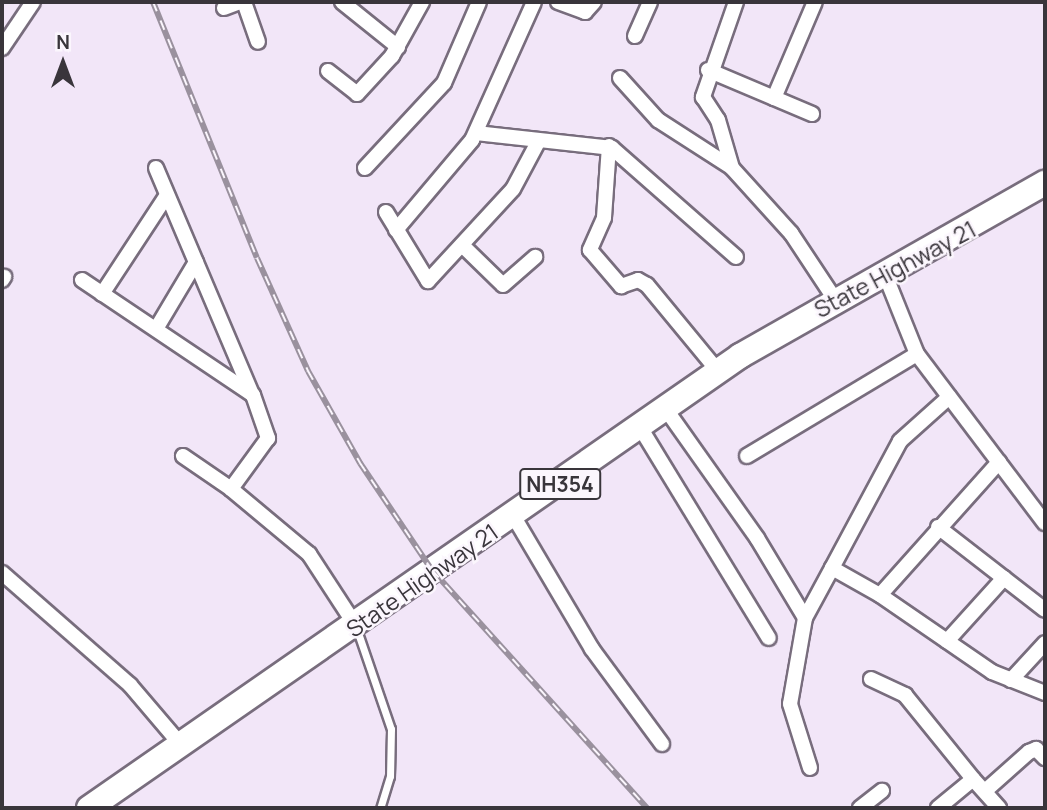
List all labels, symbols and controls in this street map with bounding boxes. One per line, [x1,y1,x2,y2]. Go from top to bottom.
north arrow [28,28,98,98]
text: N [56,29,70,55]
street label: State Highway 21 [809,215,981,323]
road number: NH354 [518,466,602,502]
street label: State Highway 21 [341,517,503,643]

